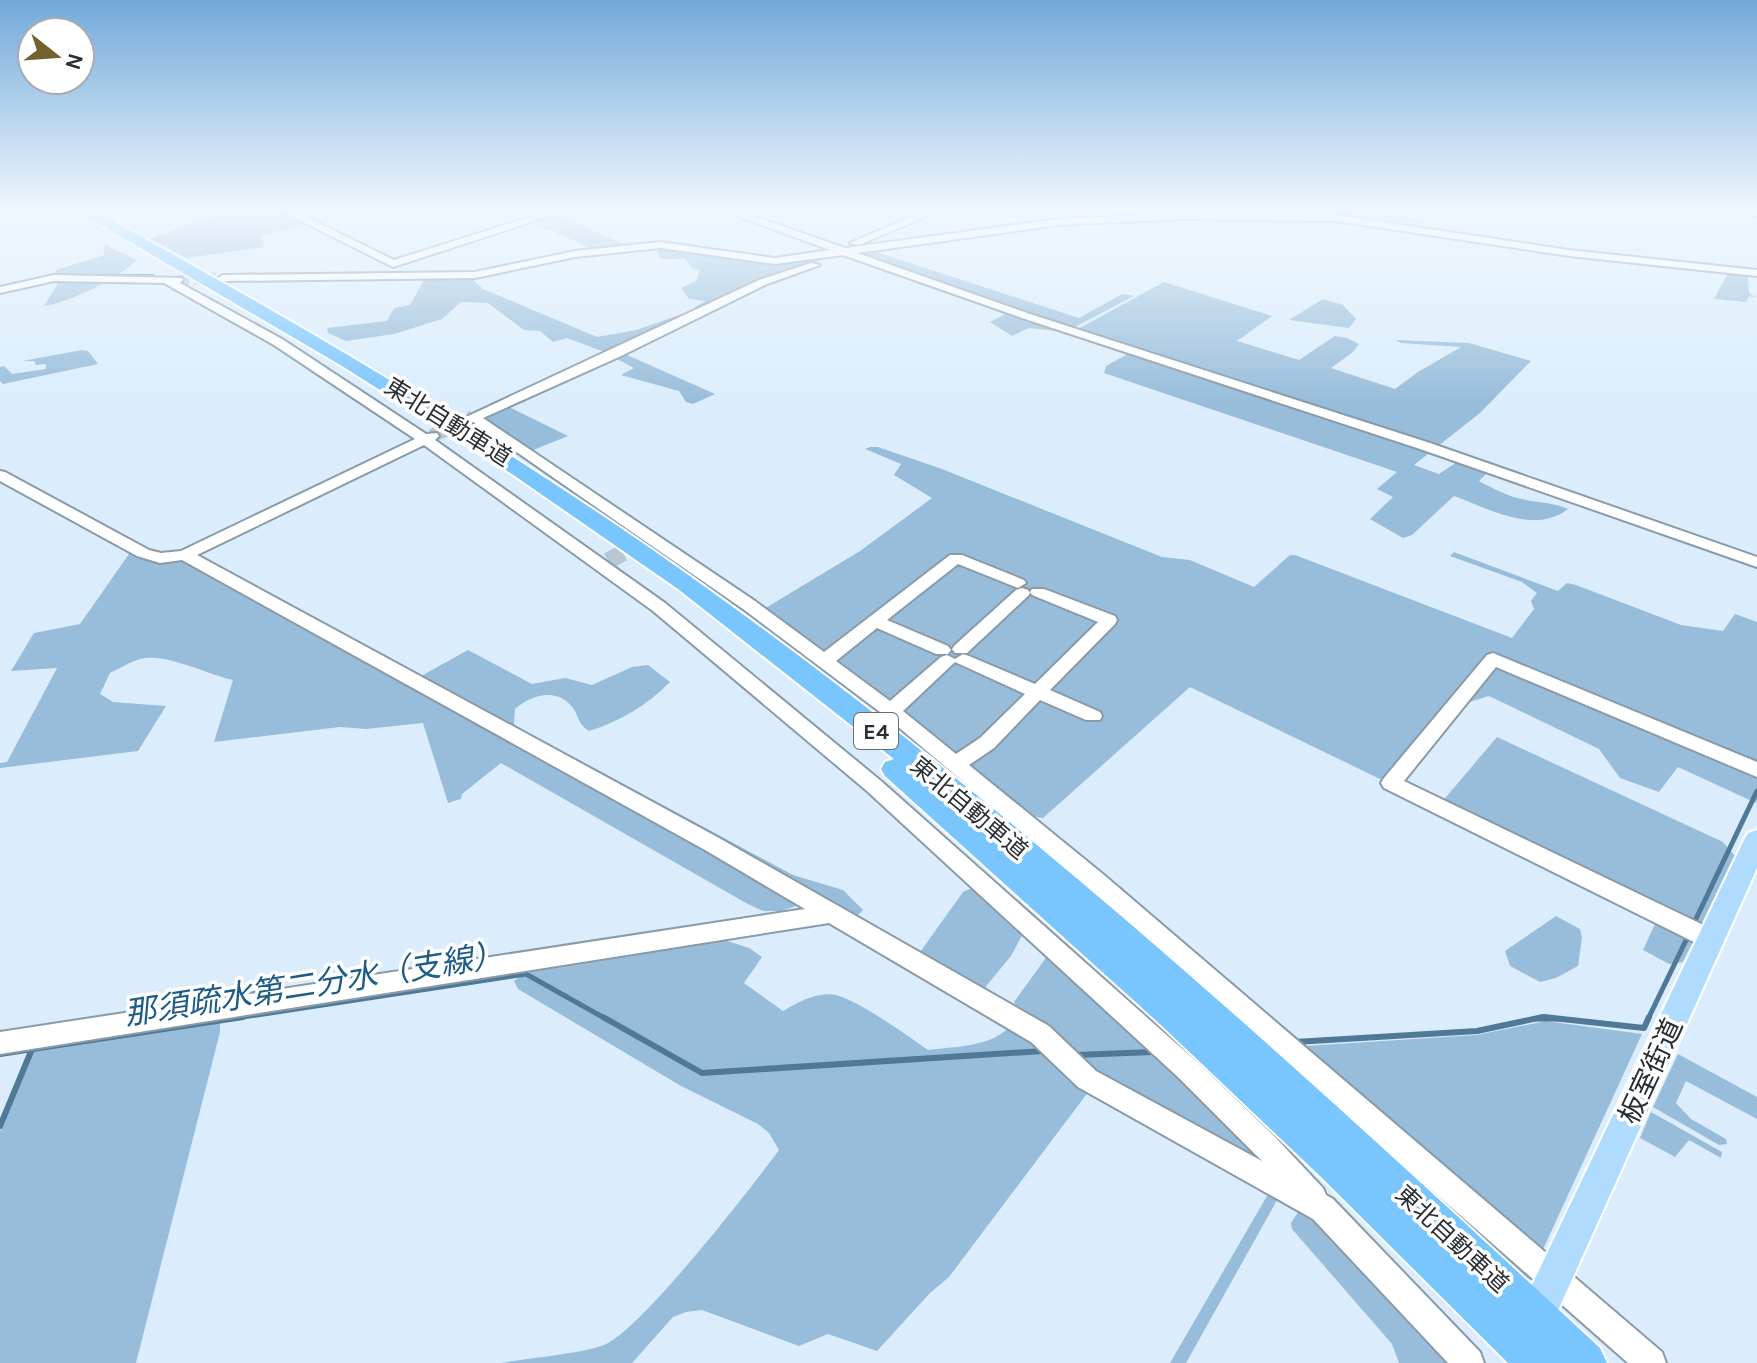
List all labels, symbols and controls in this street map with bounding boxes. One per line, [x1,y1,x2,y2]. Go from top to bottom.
north arrow [16,16,96,96]
text: N [59,50,89,73]
street label: 東北自動車道 [380,372,516,472]
road number: E4 [854,713,898,749]
street label: 東北自動車道 [905,751,1033,865]
water label: 那須疏水第二分水（支線） [122,936,507,1033]
street label: 板室街道 [1612,1013,1689,1129]
street label: 東北自動車道 [1390,1180,1514,1298]

